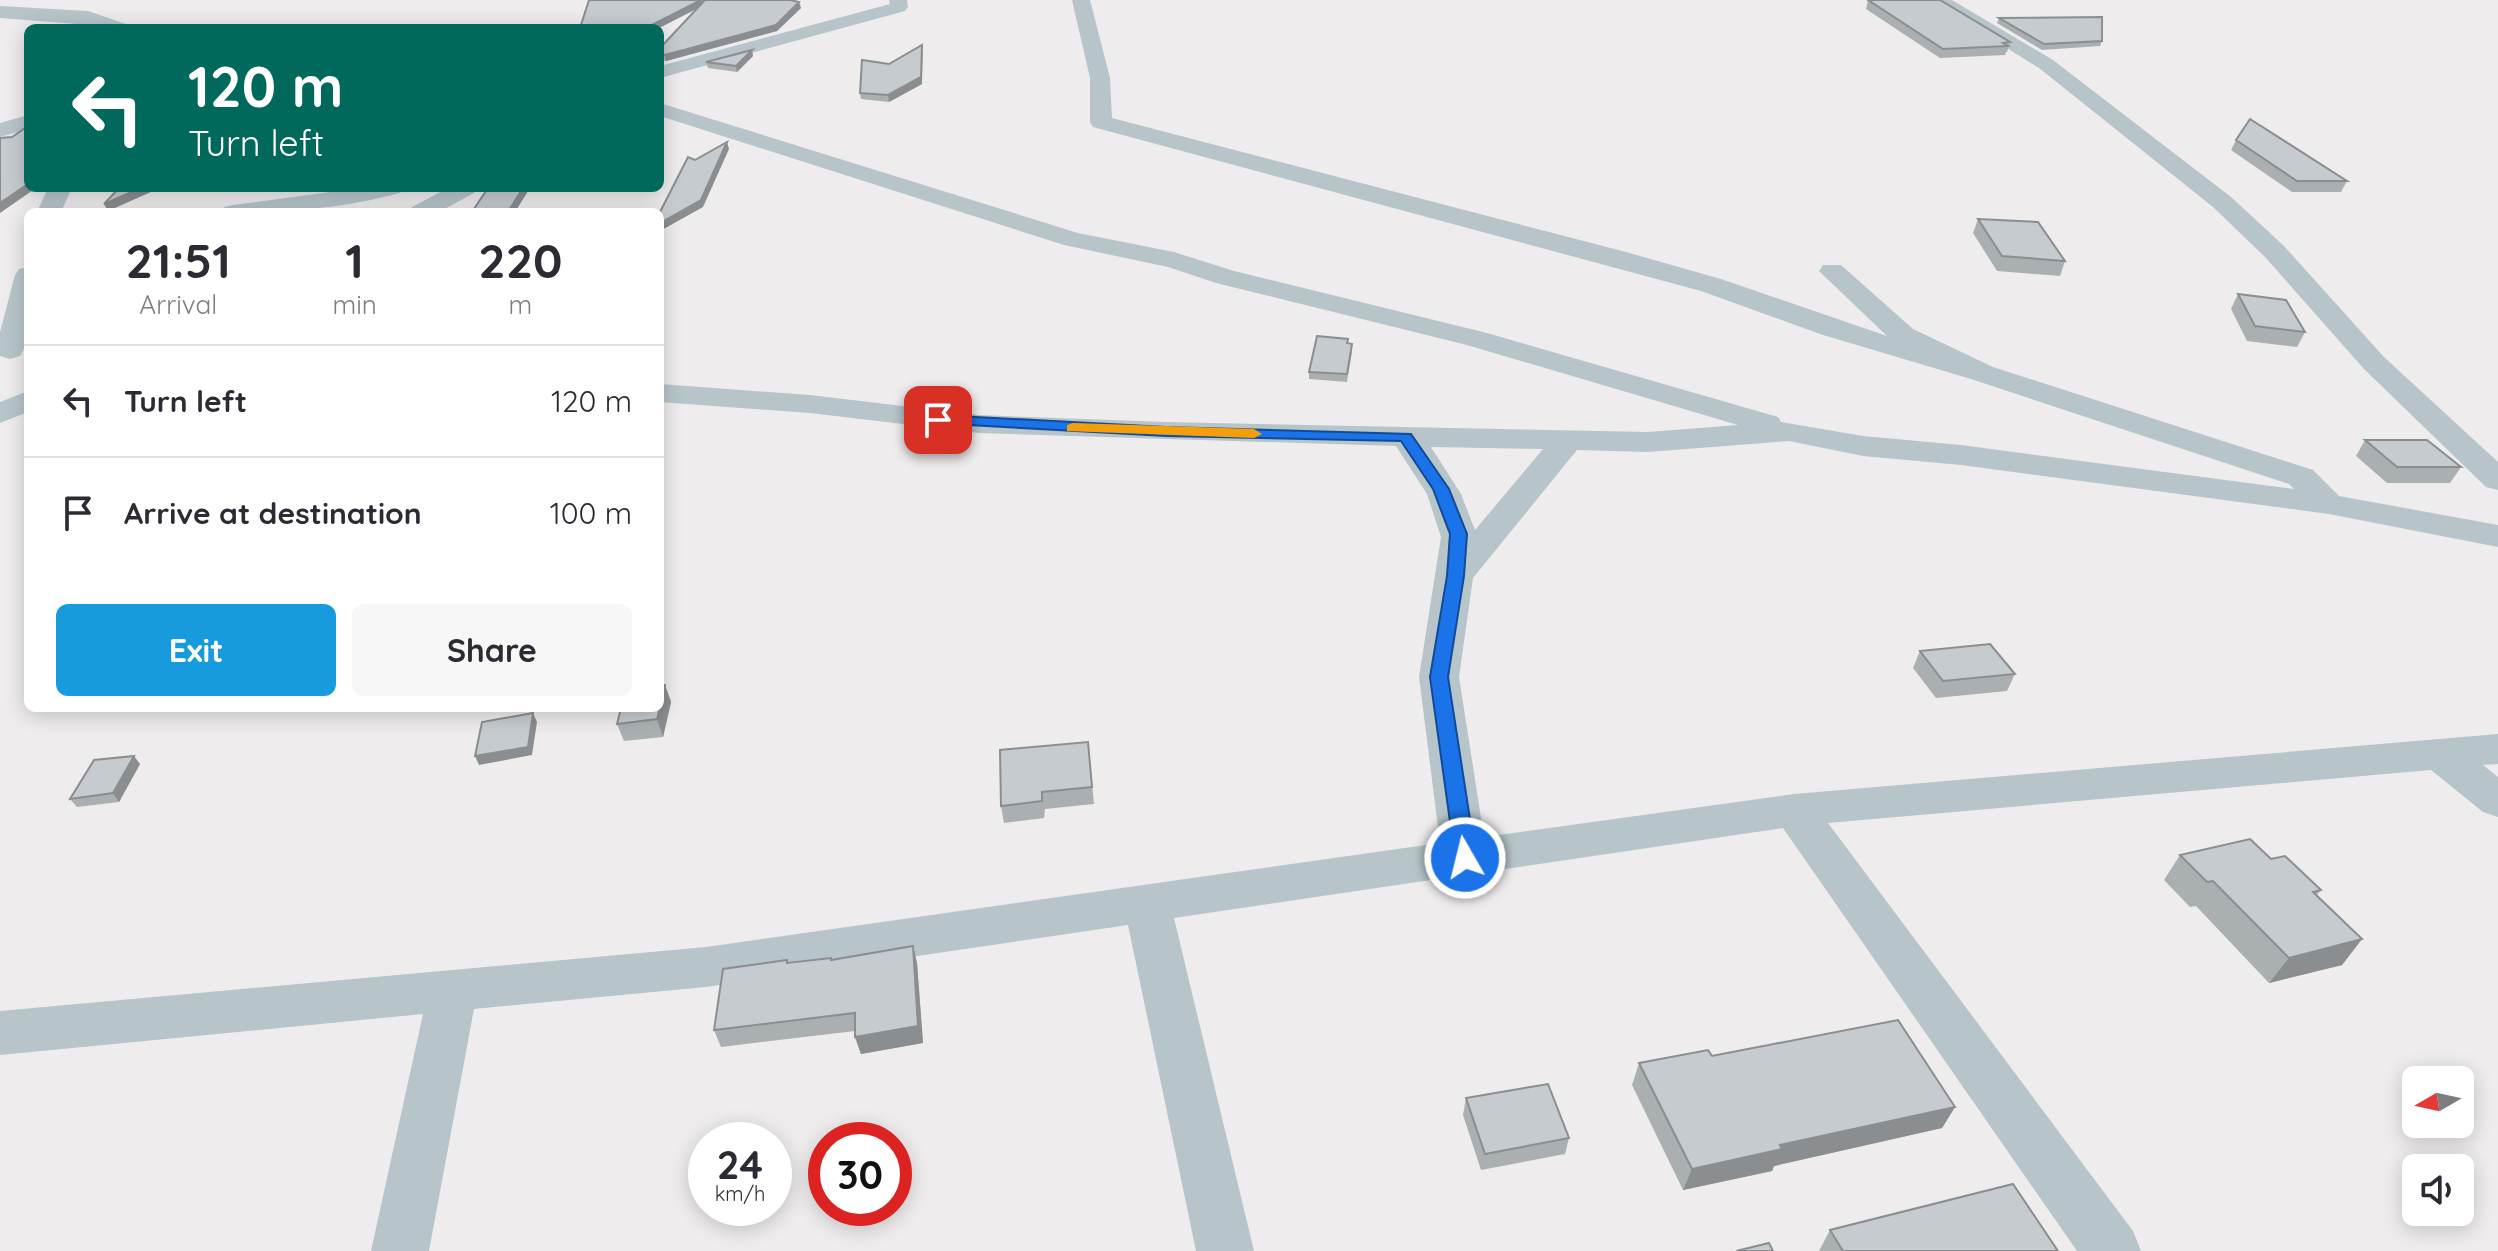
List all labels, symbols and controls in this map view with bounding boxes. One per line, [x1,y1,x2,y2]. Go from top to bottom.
text: 120 m [188,51,343,121]
icon: left [56,56,160,160]
text: Turn left [188,120,324,165]
text: 21:51 [126,230,231,290]
text: 1 [345,230,364,290]
text: 220 [478,230,562,290]
text: Arrival [139,288,217,321]
text: min [332,288,377,321]
text: m [509,288,532,321]
icon: left [56,379,100,423]
text: Turn left [124,382,247,420]
text: 120 m [551,382,632,420]
pin [904,386,972,454]
icon: arrive [916,398,960,442]
icon: arrive [56,491,100,535]
text: Arrive at destination [124,494,422,532]
text: 100 m [550,494,632,532]
button: Exit [56,604,336,696]
button: Share [352,604,632,696]
position arrow [1423,816,1507,900]
north arrow [2402,1066,2474,1138]
map controls [2402,1066,2474,1226]
speed limit sign: 30 [808,1122,912,1226]
text: 24 [717,1139,763,1189]
button: sound [2402,1154,2474,1226]
text: km/h [715,1181,765,1206]

